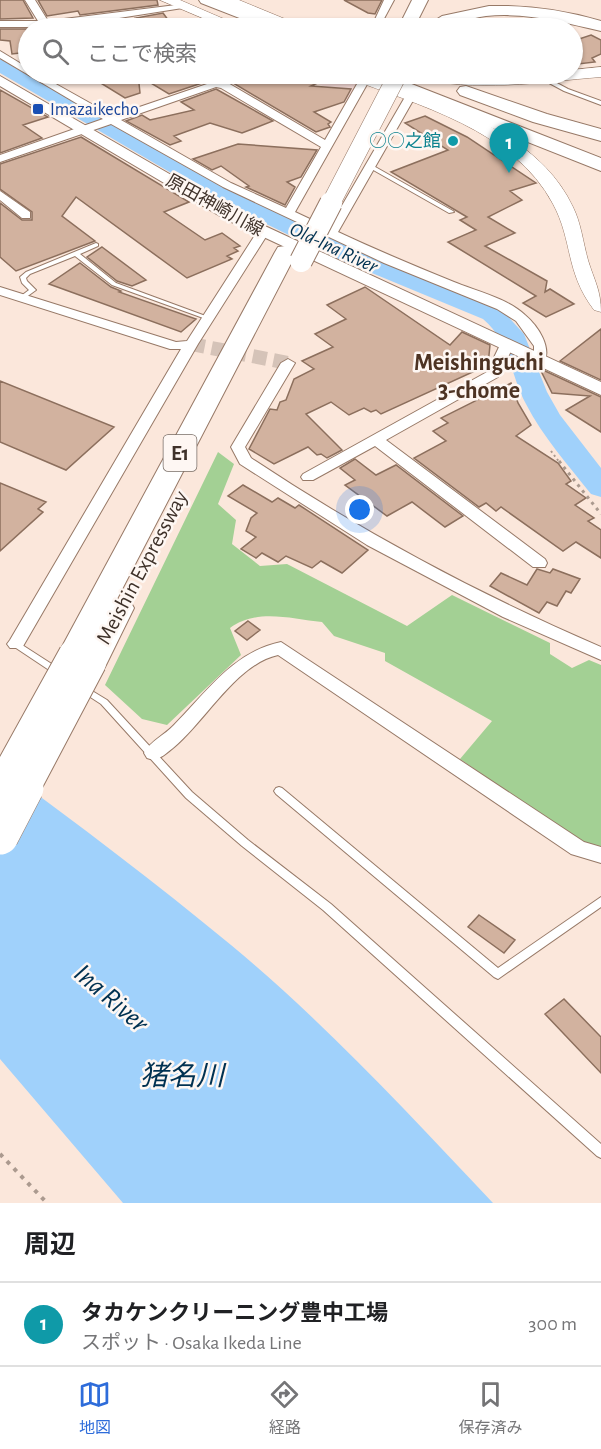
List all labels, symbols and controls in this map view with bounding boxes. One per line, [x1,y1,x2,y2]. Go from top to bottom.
search box [18,18,583,84]
icon: search [39,35,72,68]
text: ここで検索 [87,43,197,65]
place label: Imazaikecho [50,101,139,119]
marker: Imazaikecho [31,102,45,116]
pin: 1 [490,124,528,173]
place label: ○○之館 [369,132,441,151]
marker: ○○之館 [446,134,460,148]
street label: 原田神崎川線 [163,170,267,240]
water label: Old-Ina River [287,219,381,277]
district label: Meishinguchi 3-chome [414,351,544,403]
road number: E1 [164,435,196,471]
street label: Meishin Expressway [92,486,192,648]
your location [345,495,374,524]
water label: Ina River [68,959,154,1039]
water label: 猪名川 [140,1061,227,1091]
text: 周辺 [24,1232,76,1258]
text: タカケンクリーニング豊中工場 [81,1302,388,1324]
text: 1 [40,1314,47,1334]
text: 300 m [528,1314,577,1334]
text: スポット · Osaka Ikeda Line [81,1333,302,1353]
tab: 地図 [78,1378,111,1438]
tab: 経路 [268,1378,301,1438]
tab: 保存済み [458,1378,522,1438]

